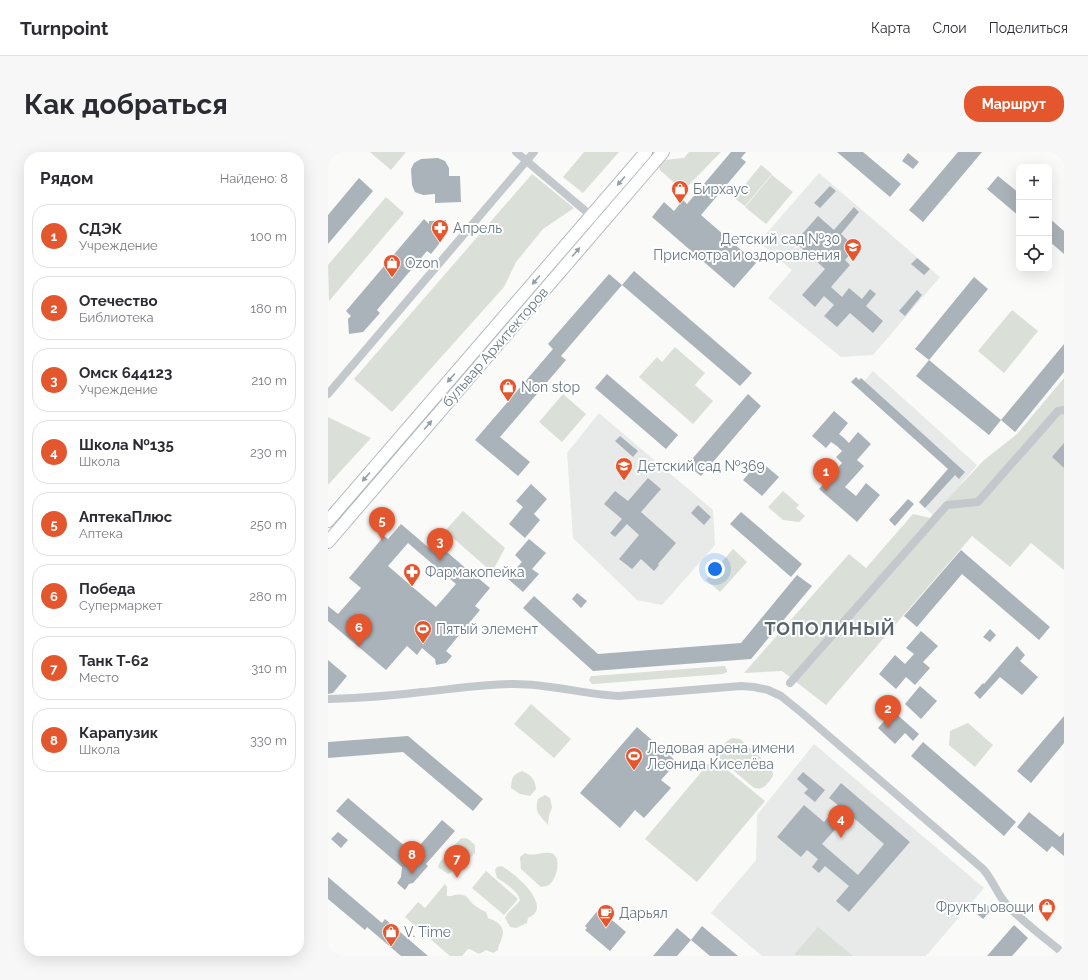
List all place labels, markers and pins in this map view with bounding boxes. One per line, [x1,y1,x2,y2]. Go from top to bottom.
shop icon: Бирхаус [670,179,690,204]
place label: Бирхаус [693,181,749,197]
pharmacy icon: Апрель [430,218,450,243]
place label: Апрель [453,220,502,236]
place label: Детский сад №30 Присмотра и оздоровления [653,231,840,263]
school or university icon: Детский сад №30 Присмотра и оздоровления [843,237,863,262]
shop icon: Ozon [382,253,402,278]
place label: Ozon [405,255,439,271]
shop icon: Non stop [498,377,518,402]
place label: Non stop [521,379,580,395]
school or university icon: Детский сад №369 [614,456,634,481]
place label: Детский сад №369 [637,458,765,474]
pin: 1 [813,458,839,491]
pin: 5 [369,507,395,540]
pin: 3 [427,528,453,561]
pharmacy icon: Фармакопейка [402,562,422,587]
place label: Фармакопейка [425,564,525,580]
pin: 6 [346,614,372,647]
sports icon: Пятый элемент [413,619,433,644]
place label: Пятый элемент [436,621,538,637]
pin: 2 [875,695,901,728]
place label: Ледовая арена имени Леонида Киселёва [647,740,794,772]
sports icon: Ледовая арена имени Леонида Киселёва [624,746,644,771]
pin: 4 [828,805,854,838]
pin: 8 [399,841,425,874]
pin: 7 [444,845,470,878]
shop icon: Фрукты овощи [1037,897,1057,922]
place label: Фрукты овощи [936,899,1034,915]
cafe icon: Дарьял [596,903,616,928]
place label: Дарьял [619,905,668,921]
shop icon: V. Time [381,922,401,947]
place label: V. Time [404,924,451,940]

